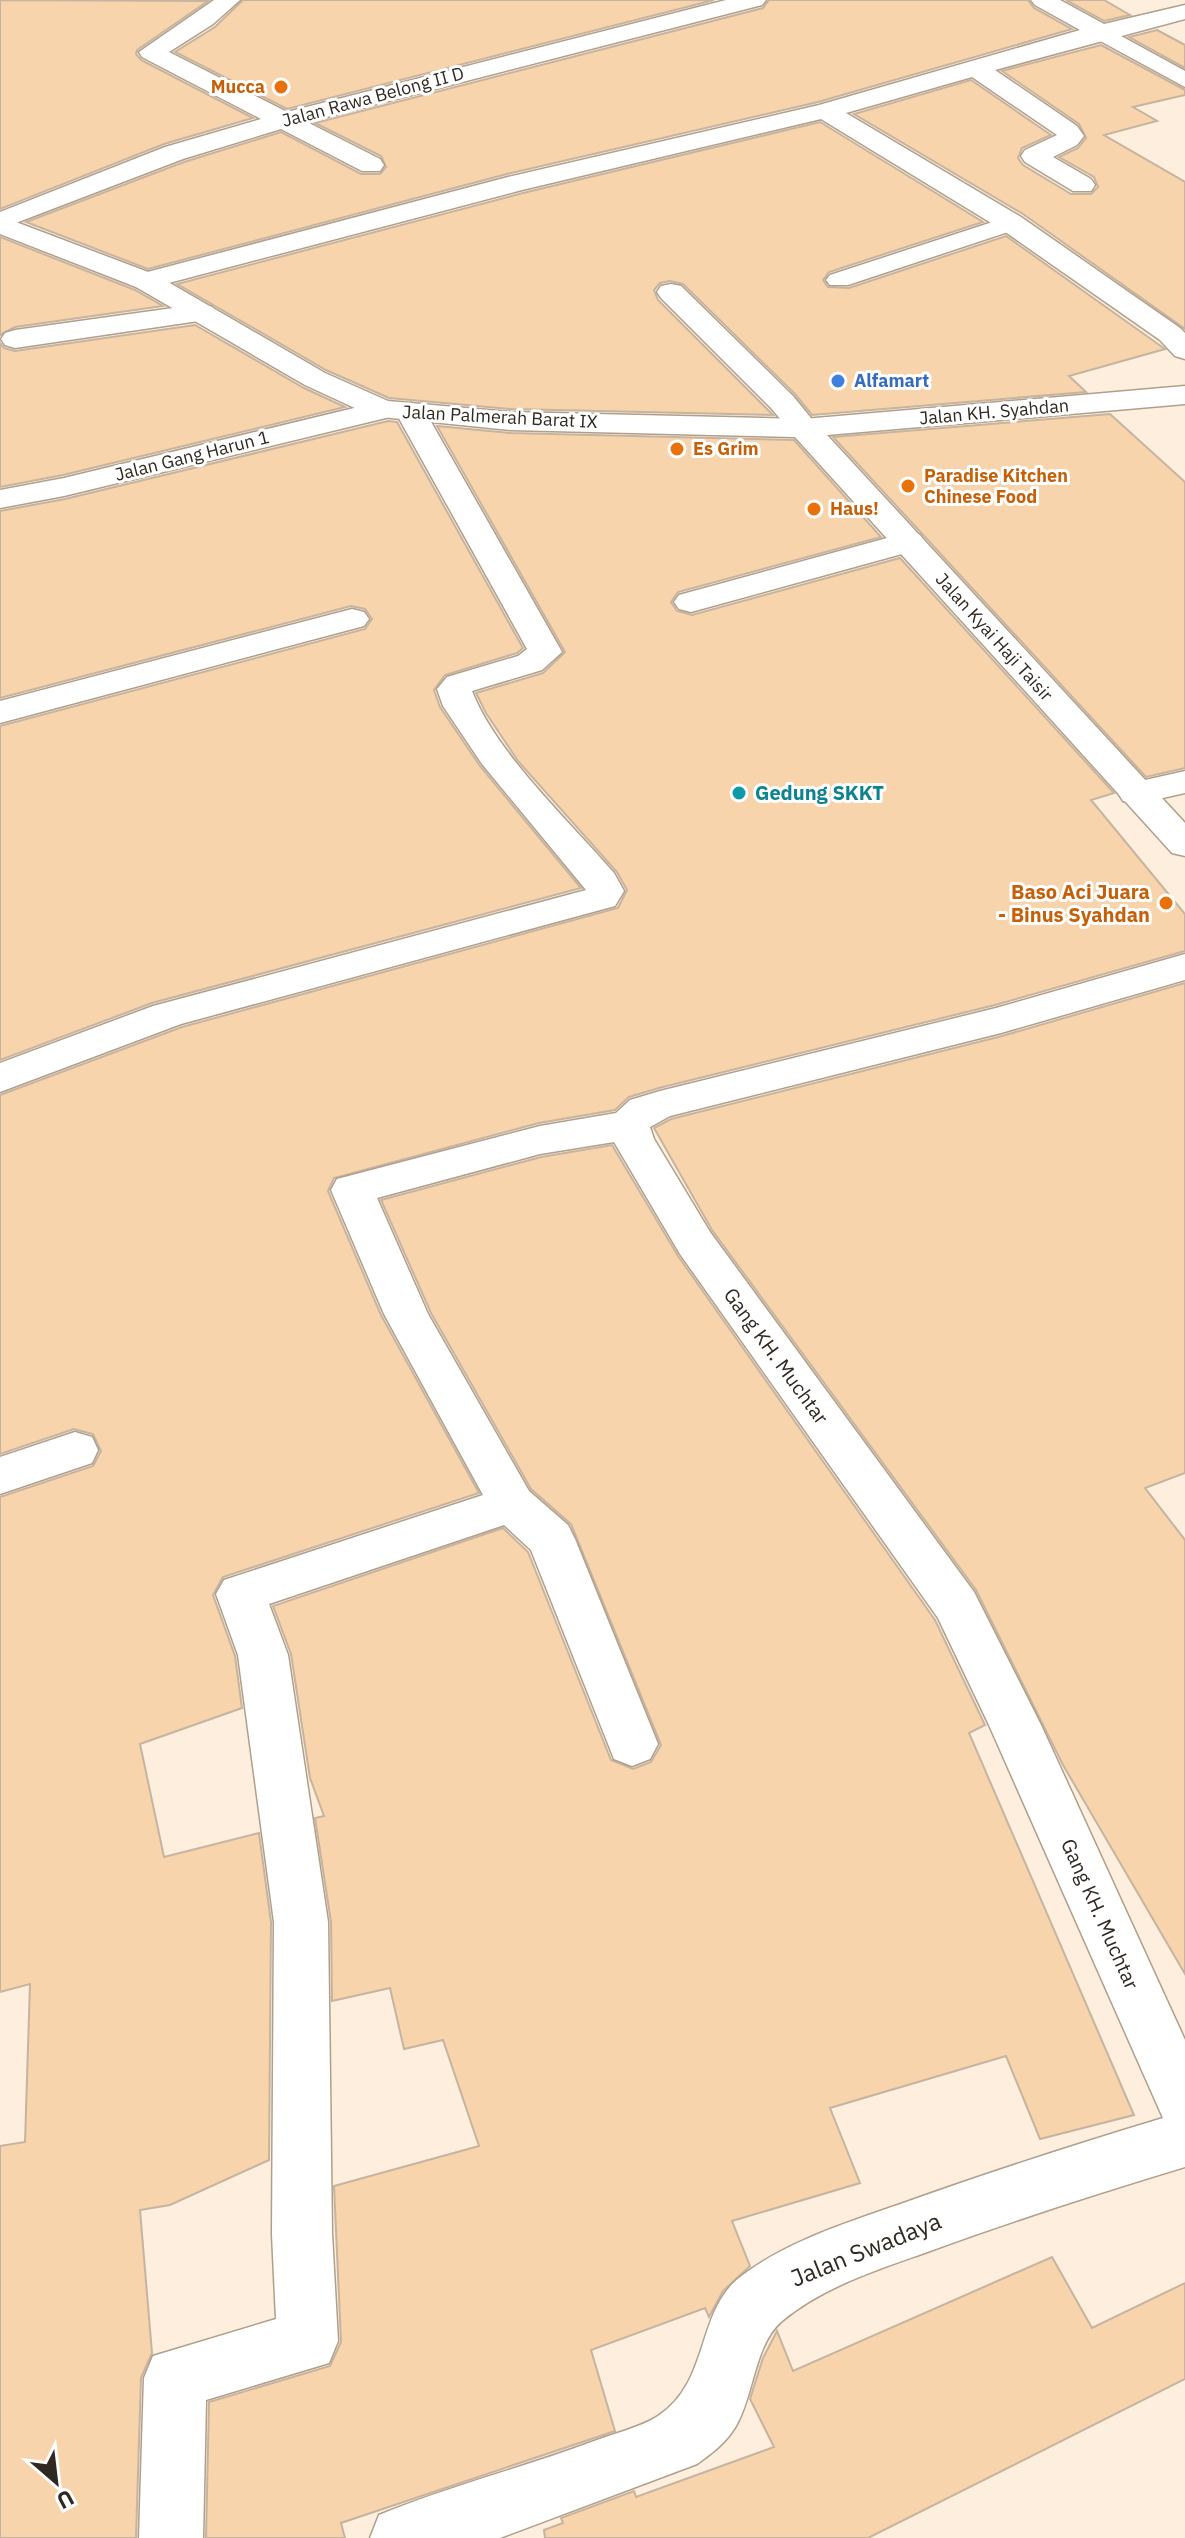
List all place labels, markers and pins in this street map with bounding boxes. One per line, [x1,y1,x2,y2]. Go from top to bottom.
place label: Mucca [211,75,265,98]
marker: Mucca [272,78,290,96]
place label: Alfamart [854,369,929,392]
marker: Alfamart [829,372,847,390]
place label: Es Grim [693,437,759,460]
marker: Es Grim [668,440,686,458]
place label: Paradise Kitchen Chinese Food [924,464,1068,508]
marker: Paradise Kitchen Chinese Food [899,477,917,495]
place label: Haus! [830,497,879,520]
marker: Haus! [805,500,823,518]
place label: Gedung SKKT [755,779,884,806]
marker: Gedung SKKT [730,784,748,802]
place label: Baso Aci Juara - Binus Syahdan [998,878,1150,928]
marker: Baso Aci Juara - Binus Syahdan [1157,894,1175,912]

